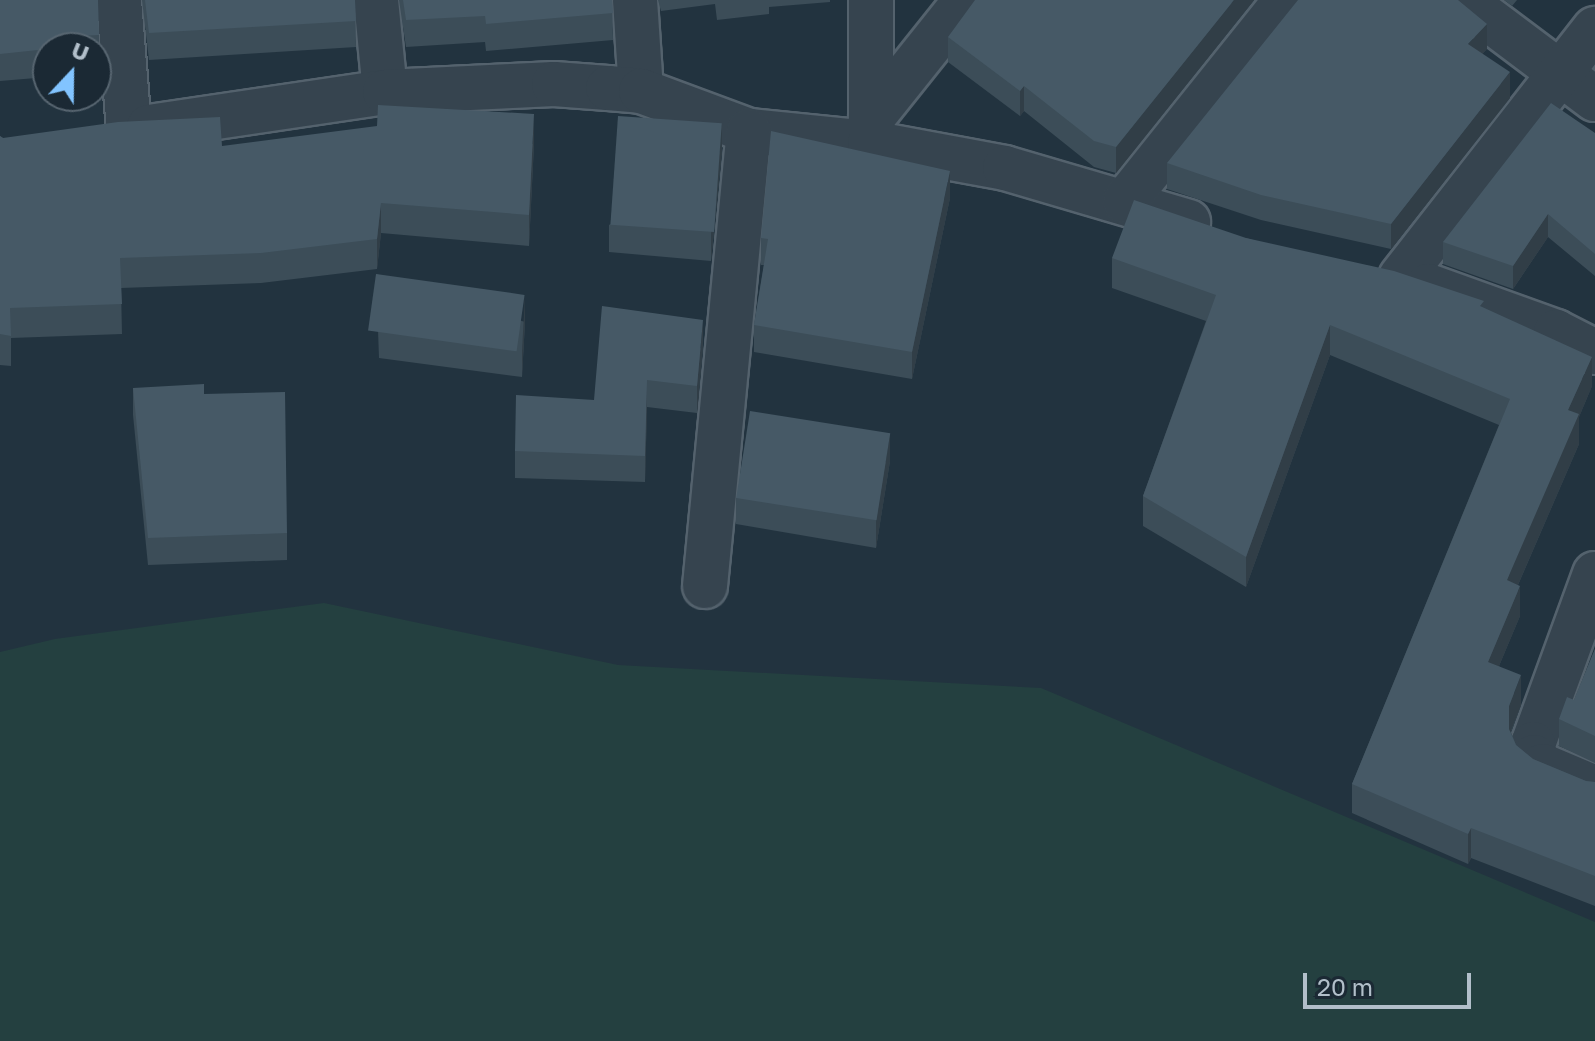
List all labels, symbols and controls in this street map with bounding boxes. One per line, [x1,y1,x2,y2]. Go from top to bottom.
north arrow [32,32,112,112]
text: U [68,36,93,67]
scale bar [1307,957,1475,1007]
text: 20 m [1317,972,1373,1001]

